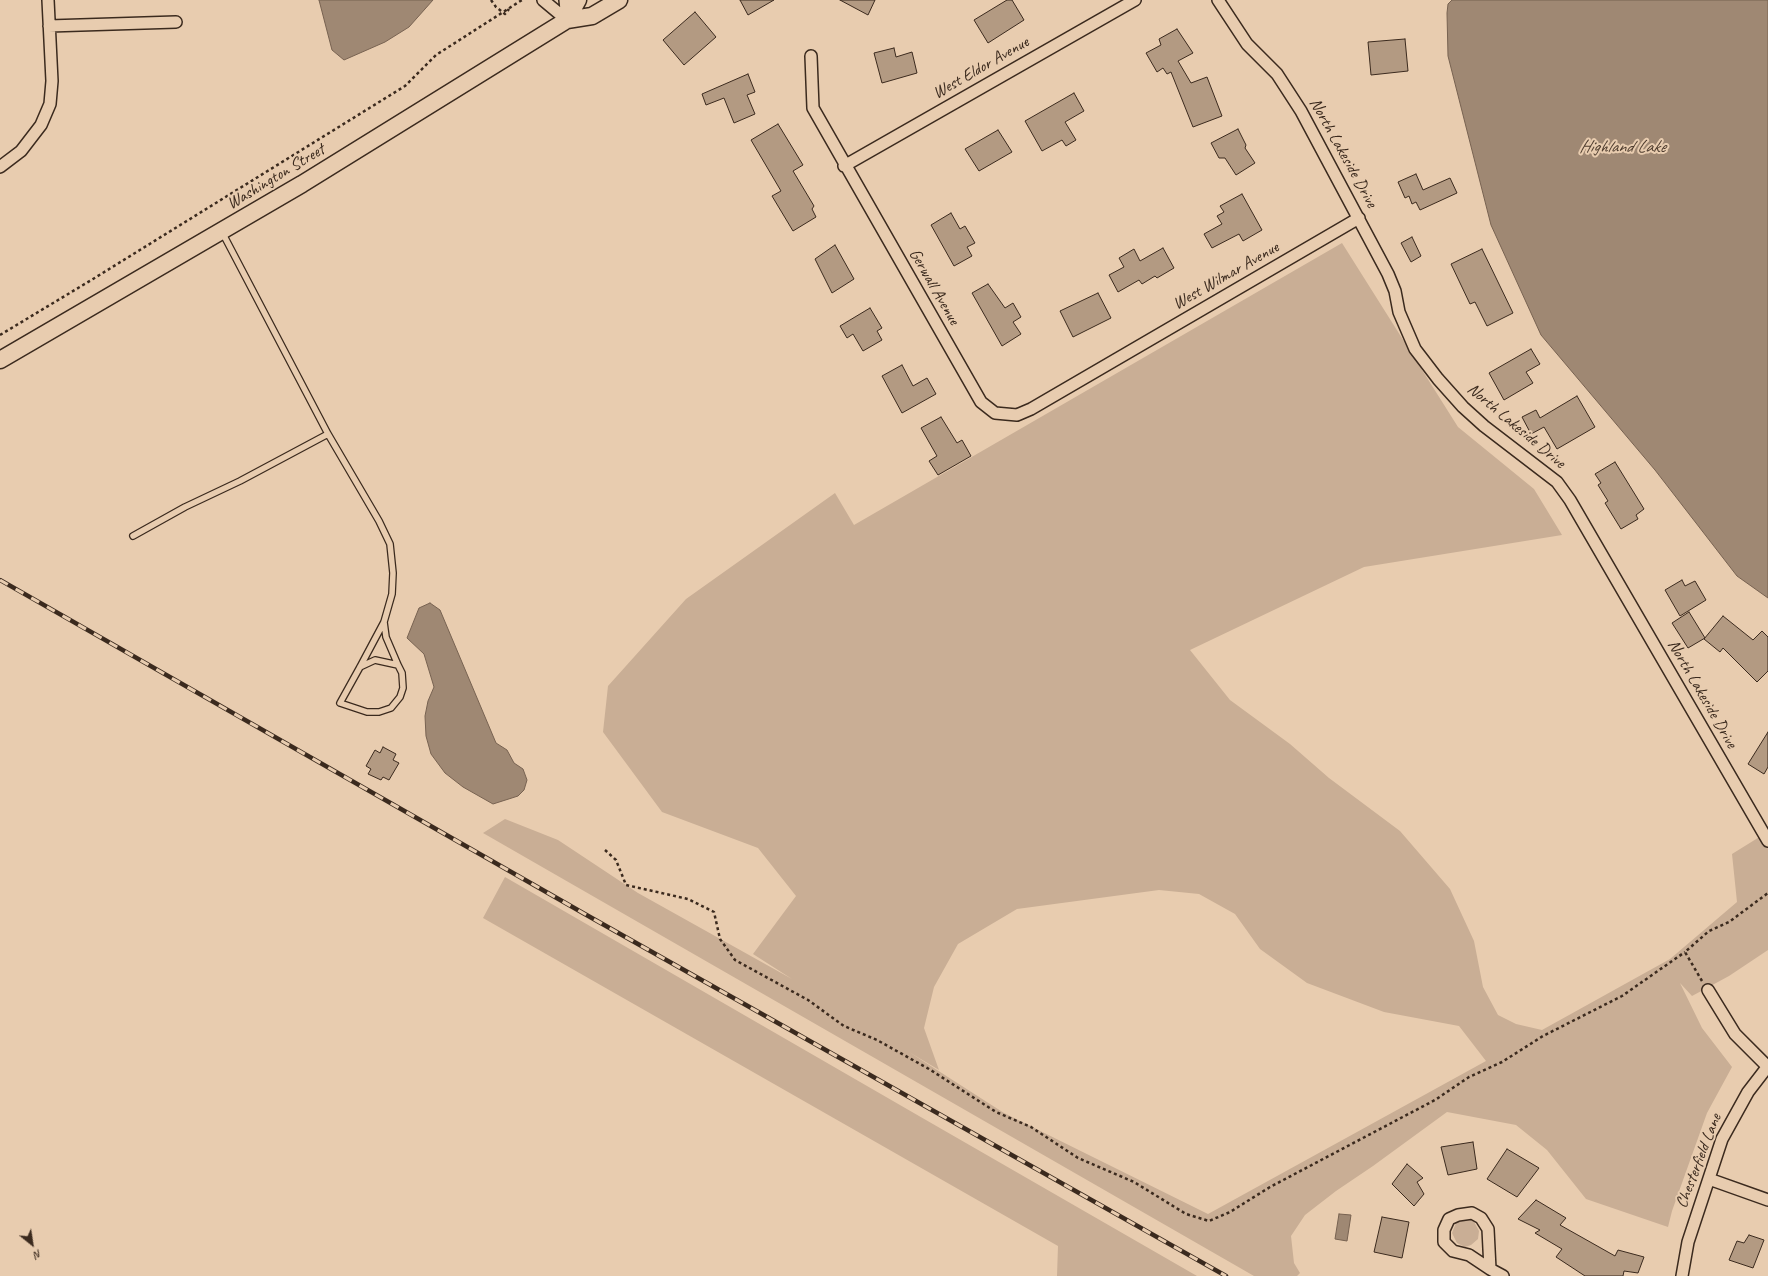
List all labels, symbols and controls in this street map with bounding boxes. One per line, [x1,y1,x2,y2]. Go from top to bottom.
street label: West Eldor Avenue [929,32,1033,104]
street label: North Lakeside Drive [1305,95,1381,211]
water label: Highland Lake [1579,136,1665,158]
street label: Washington Street [223,140,329,214]
street label: West Wilmar Avenue [1169,237,1283,315]
street label: Gerwall Avenue [904,245,964,329]
street label: North Lakeside Drive [1463,379,1569,473]
street label: North Lakeside Drive [1663,636,1741,752]
street label: Chesterfield Lane [1672,1111,1726,1211]
north arrow [12,1224,52,1264]
text: N [32,1247,44,1262]

